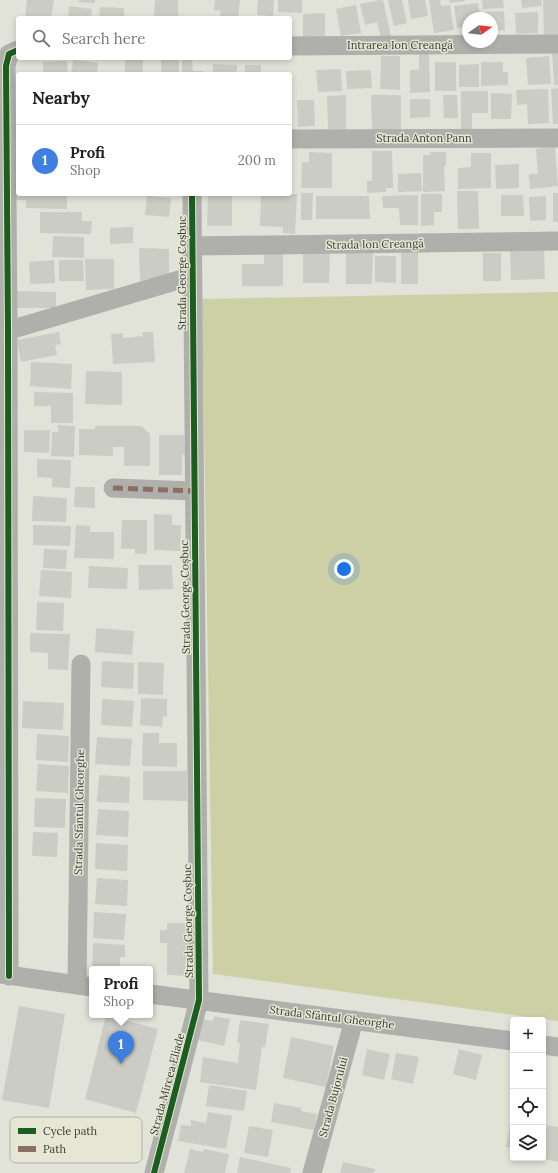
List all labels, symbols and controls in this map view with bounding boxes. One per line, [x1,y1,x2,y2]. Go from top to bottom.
north arrow [462,12,498,48]
search box [16,16,292,60]
icon: search [30,27,52,49]
text: Search here [62,29,145,48]
street label: Intrarea Ion Creangă [347,38,453,52]
text: Nearby [32,87,90,109]
street label: Strada Anton Pann [376,131,472,145]
text: Profi [70,143,105,162]
text: 1 [42,152,48,169]
text: 200 m [238,152,276,169]
text: Shop [70,162,101,179]
street label: Strada George Coșbuc [175,216,189,330]
street label: Strada Ion Creangă [326,236,424,252]
street label: Strada George Coșbuc [177,540,193,654]
your location [334,559,354,579]
street label: Strada Sfântul Gheorghe [71,749,87,875]
street label: Strada George Coșbuc [180,864,196,978]
popup [89,966,153,1018]
text: Profi [103,974,139,993]
text: Shop [103,993,134,1010]
street label: Strada Sfântul Gheorghe [269,1002,395,1032]
map controls [510,1017,546,1161]
button: + [510,1017,546,1053]
pin: 1 [108,1031,134,1064]
street label: Strada Mircea Eliade [147,1031,187,1137]
button: − [510,1053,546,1089]
street label: Strada Bujorului [316,1055,350,1139]
button: locate [510,1089,546,1125]
legend [10,1117,142,1163]
text: Cycle path [43,1124,98,1138]
button: layers [510,1125,546,1161]
text: Path [43,1142,66,1156]

